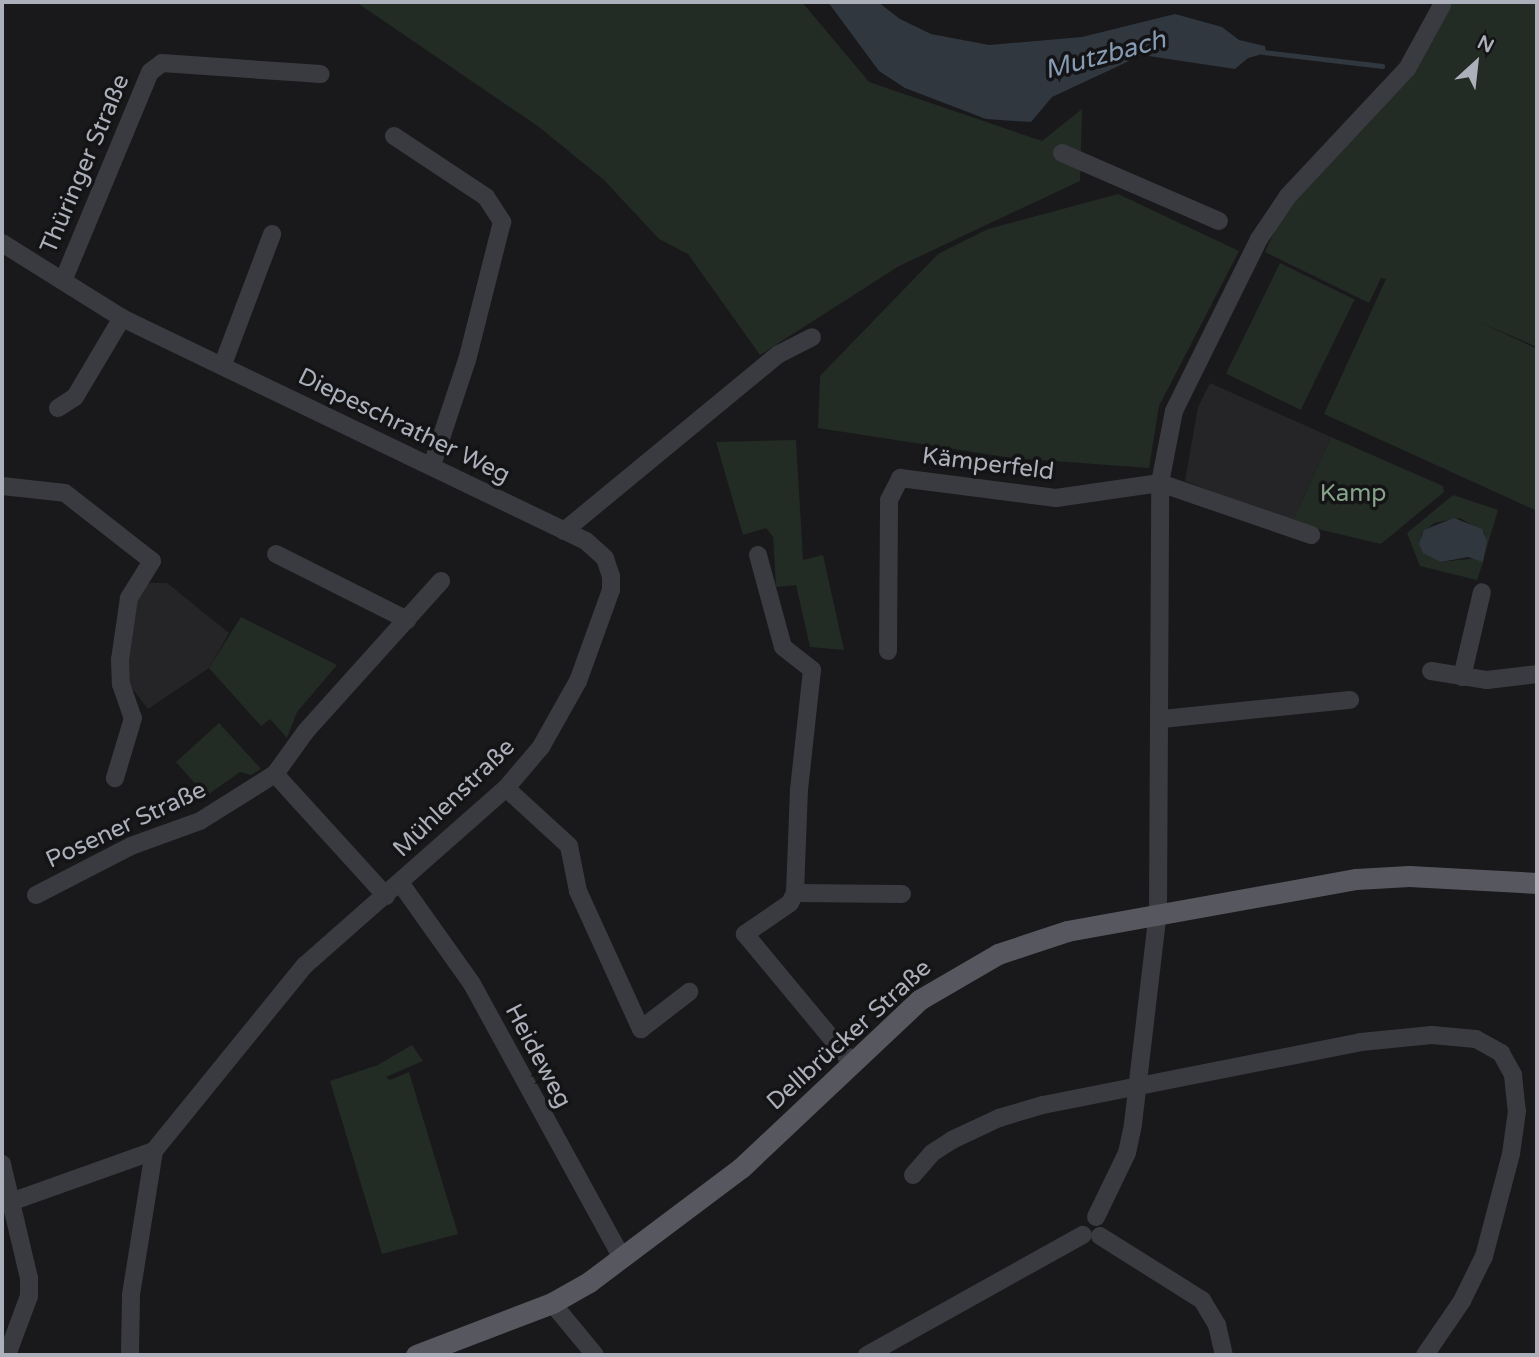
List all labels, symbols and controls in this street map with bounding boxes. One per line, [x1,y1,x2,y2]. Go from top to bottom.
water label: Mutzbach [1041,24,1169,86]
north arrow [1441,28,1511,98]
text: N [1474,31,1497,58]
street label: Thüringer Straße [34,70,136,258]
street label: Diepeschrather Weg [293,362,515,490]
street label: Kämperfeld [920,442,1056,486]
park label: Kamp [1320,480,1386,508]
street label: Mühlenstraße [387,733,521,863]
street label: Posener Straße [41,775,211,875]
street label: Dellbrücker Straße [761,954,937,1116]
street label: Heideweg [499,999,577,1113]

